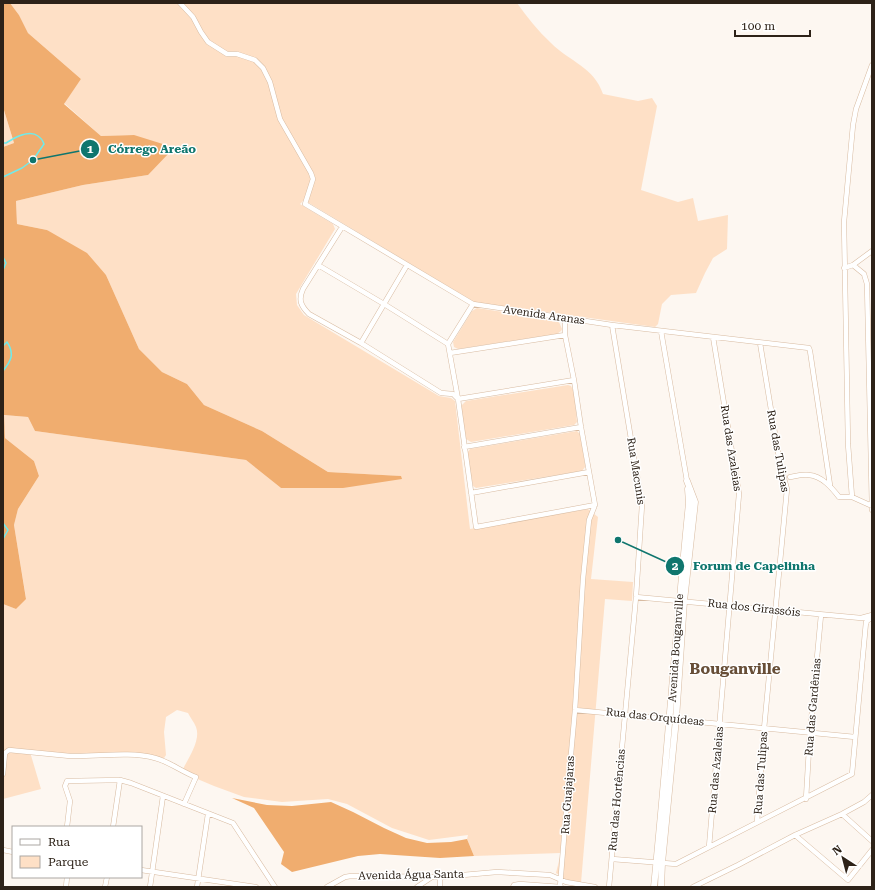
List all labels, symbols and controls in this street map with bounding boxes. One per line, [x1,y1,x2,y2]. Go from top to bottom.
scale bar [735,12,810,38]
text: 100 m [741,19,775,33]
callout: Córrego Areão [80,137,204,161]
text: 1 [87,142,94,156]
text: Córrego Areão [108,142,196,156]
street label: Avenida Aranas [502,303,586,327]
street label: Rua das Azaleias [718,404,744,492]
street label: Rua das Tulipas [764,409,792,493]
street label: Rua Macunis [624,436,648,506]
callout: Forum de Capelinha [665,554,823,578]
text: 2 [672,559,679,573]
text: Forum de Capelinha [693,559,815,573]
street label: Avenida Bouganville [666,593,686,703]
street label: Rua dos Girassóis [707,597,801,619]
street label: Rua das Gardênias [802,658,824,756]
district label: Bouganville [690,660,781,678]
street label: Rua das Orquídeas [605,705,705,729]
street label: Rua das Azaleias [706,726,726,814]
street label: Rua das Tulipas [752,731,770,815]
street label: Rua das Hortências [606,748,628,852]
street label: Rua Guajajaras [559,755,577,835]
legend [12,826,142,878]
text: Rua [48,835,71,849]
north arrow [823,838,863,878]
text: N [830,842,845,858]
text: Parque [48,855,89,869]
street label: Avenida Água Santa [358,867,464,882]

